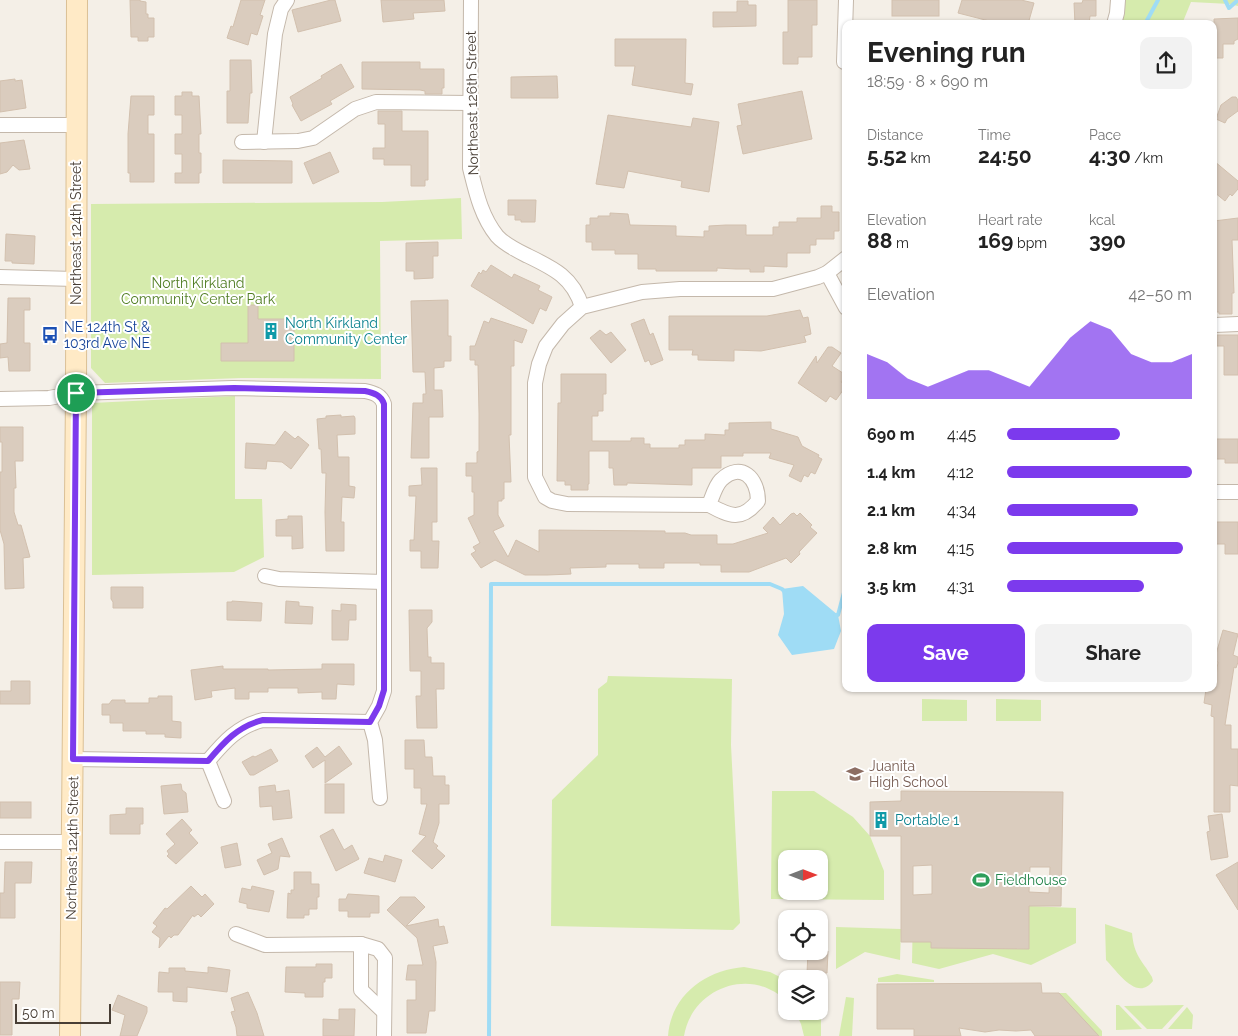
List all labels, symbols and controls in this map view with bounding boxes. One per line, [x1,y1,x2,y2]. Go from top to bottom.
street label: Northeast 126th Street [463,30,481,175]
text: Evening run [867,36,1026,69]
button: share [1140,37,1192,89]
text: 18:59 · 8 × 690 m [867,72,988,91]
text: Distance [867,127,923,143]
text: Time [978,127,1011,143]
text: Pace [1089,127,1121,143]
text: 5.52 [867,143,907,168]
text: 24:50 [978,143,1032,168]
text: 4:30 [1089,143,1131,168]
text: km [907,150,931,166]
text: /km [1131,150,1163,166]
street label: Northeast 124th Street [68,161,84,305]
text: Elevation [867,212,926,228]
text: Heart rate [978,212,1042,228]
text: kcal [1089,212,1115,228]
text: 88 [867,228,892,253]
text: 169 [978,228,1014,253]
text: 390 [1089,228,1126,253]
text: m [892,235,909,251]
text: bpm [1014,235,1047,251]
park label: North Kirkland Community Center Park [121,275,276,307]
text: Elevation [867,285,935,304]
text: 42–50 m [1129,285,1192,304]
place label: North Kirkland Community Center [285,315,407,347]
place label: NE 124th St & 103rd Ave NE [64,319,151,351]
building icon: North Kirkland Community Center [261,321,281,341]
bus stop icon: NE 124th St & 103rd Ave NE [40,325,60,345]
pin [55,372,97,414]
icon: arrive [62,379,90,407]
text: 690 m [867,425,915,444]
text: 4:45 [947,425,976,444]
text: 1.4 km [867,463,915,482]
text: 4:12 [947,463,974,482]
text: 2.1 km [867,501,915,520]
text: 4:34 [947,501,976,520]
text: 2.8 km [867,539,917,558]
text: 4:15 [947,539,974,558]
text: 3.5 km [867,577,916,596]
text: 4:31 [947,577,974,596]
button: Save [867,624,1025,682]
button: Share [1035,624,1192,682]
place label: Juanita High School [869,758,948,790]
school or university icon: Juanita High School [845,764,865,784]
street label: Northeast 124th Street [63,776,81,920]
building icon: Portable 1 [871,810,891,830]
place label: Portable 1 [895,812,959,828]
north arrow [778,850,828,900]
map controls [778,850,828,1020]
sports icon: Fieldhouse [971,870,991,890]
place label: Fieldhouse [995,872,1067,888]
button: locate [778,910,828,960]
button: layers [778,970,828,1020]
scale bar [15,1001,111,1024]
text: 50 m [22,1005,55,1021]

